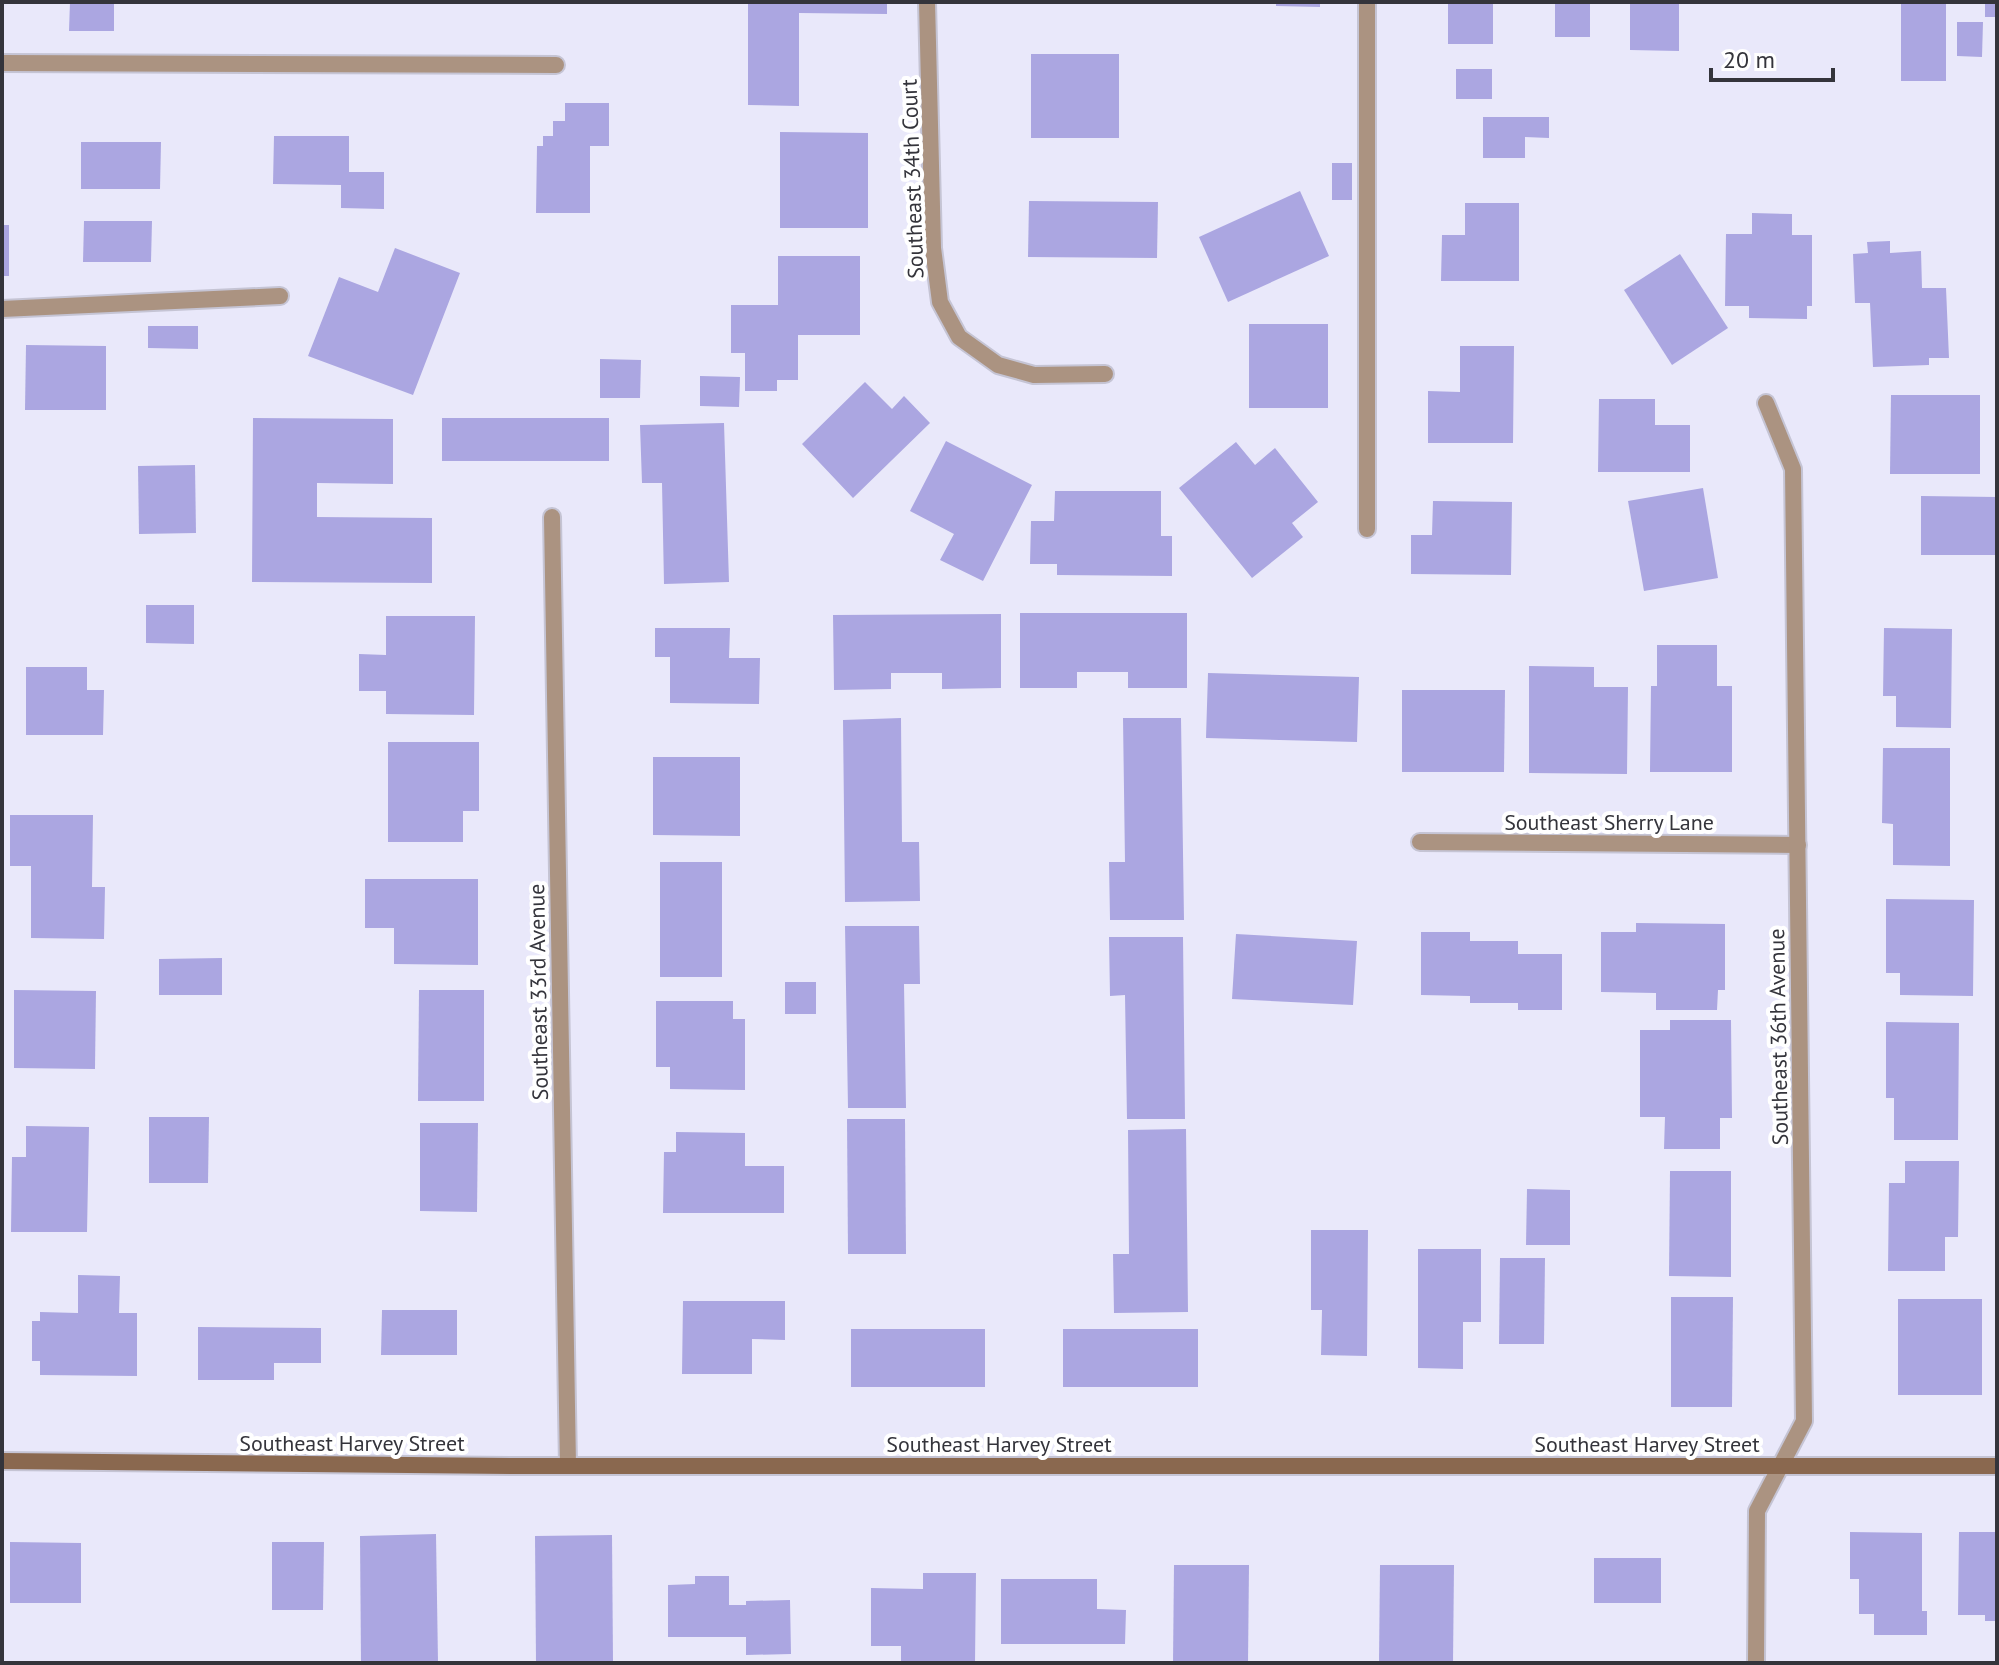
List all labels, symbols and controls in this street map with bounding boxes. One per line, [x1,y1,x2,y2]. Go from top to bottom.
scale bar [1711,32,1833,82]
text: 20 m [1723,44,1775,75]
street label: Southeast 34th Court [895,78,929,279]
street label: Southeast Sherry Lane [1504,808,1714,836]
street label: Southeast 33rd Avenue [522,883,554,1101]
street label: Southeast 36th Avenue [1762,928,1794,1146]
street label: Southeast Harvey Street [239,1429,465,1457]
street label: Southeast Harvey Street [886,1430,1112,1458]
street label: Southeast Harvey Street [1534,1430,1760,1458]

